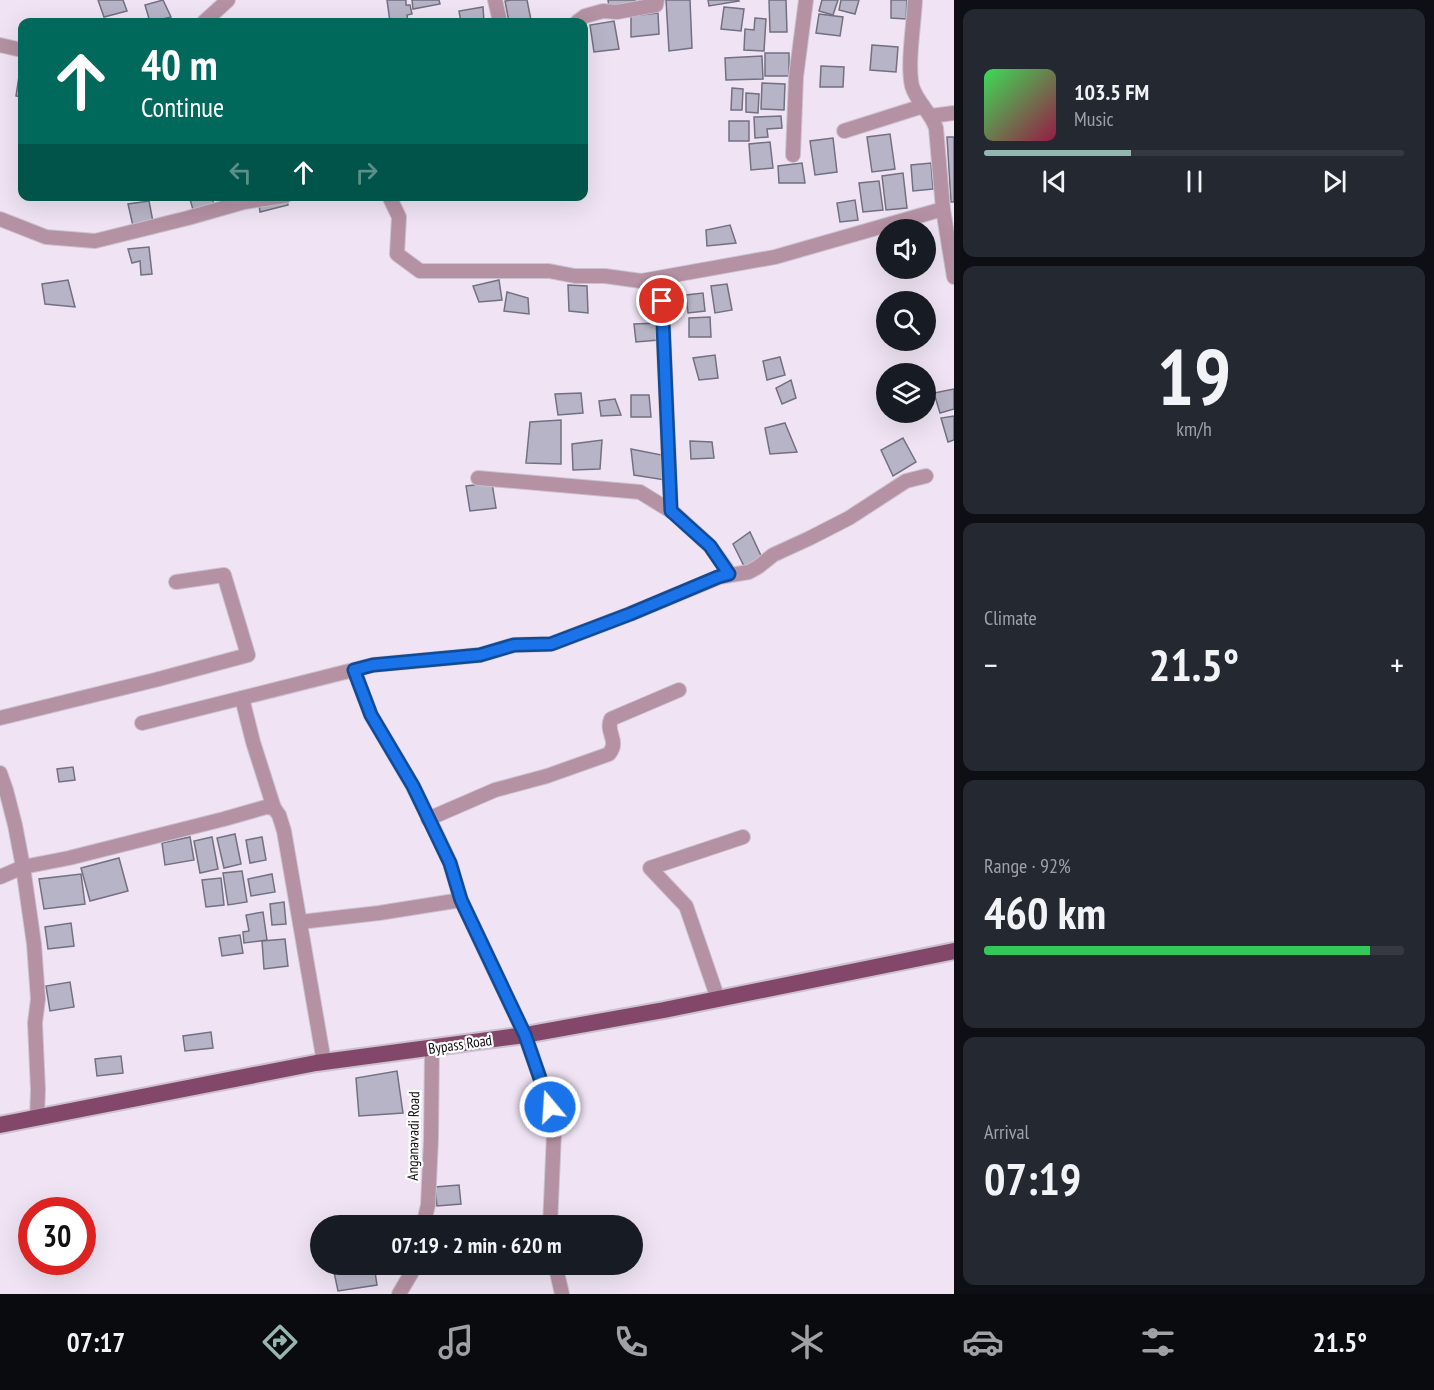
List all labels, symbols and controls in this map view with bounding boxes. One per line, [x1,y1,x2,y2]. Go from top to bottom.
text: 40 m [141,37,218,92]
icon: ahead [42,42,120,120]
text: 103.5 FM [1074,78,1149,106]
text: Continue [141,90,224,124]
text: Music [1074,106,1114,132]
icon: left [224,156,257,189]
icon: ahead [287,156,320,189]
icon: right [350,156,383,189]
icon: previous [1038,165,1071,198]
icon: pause [1178,165,1211,198]
icon: next [1318,165,1351,198]
map controls [876,219,936,423]
button: sound [876,219,936,279]
pin [636,275,687,326]
icon: arrive [645,284,678,317]
button: search [876,291,936,351]
text: 19 [1157,326,1231,427]
button: layers [876,363,936,423]
text: km/h [1176,416,1212,442]
text: Climate [984,605,1037,631]
text: 21.5° [1149,635,1239,693]
text: − [984,643,998,686]
text: + [1390,643,1404,686]
text: Range · 92% [984,853,1071,879]
text: 460 km [984,883,1106,941]
street label: Bypass Road [427,1030,493,1058]
position arrow [518,1075,582,1139]
street label: Anganavadi Road [403,1091,423,1181]
text: Arrival [984,1119,1029,1145]
text: 07:19 [984,1149,1081,1207]
speed limit sign: 30 [18,1197,96,1275]
text: 07:19 · 2 min · 620 m [391,1231,562,1259]
icon: directions [259,1321,301,1363]
icon: music [435,1321,477,1363]
icon: phone [610,1321,652,1363]
icon: climate [786,1321,828,1363]
icon: car [962,1321,1004,1363]
icon: filters [1137,1321,1179,1363]
text: 07:17 [67,1325,125,1359]
text: 21.5° [1313,1325,1367,1359]

